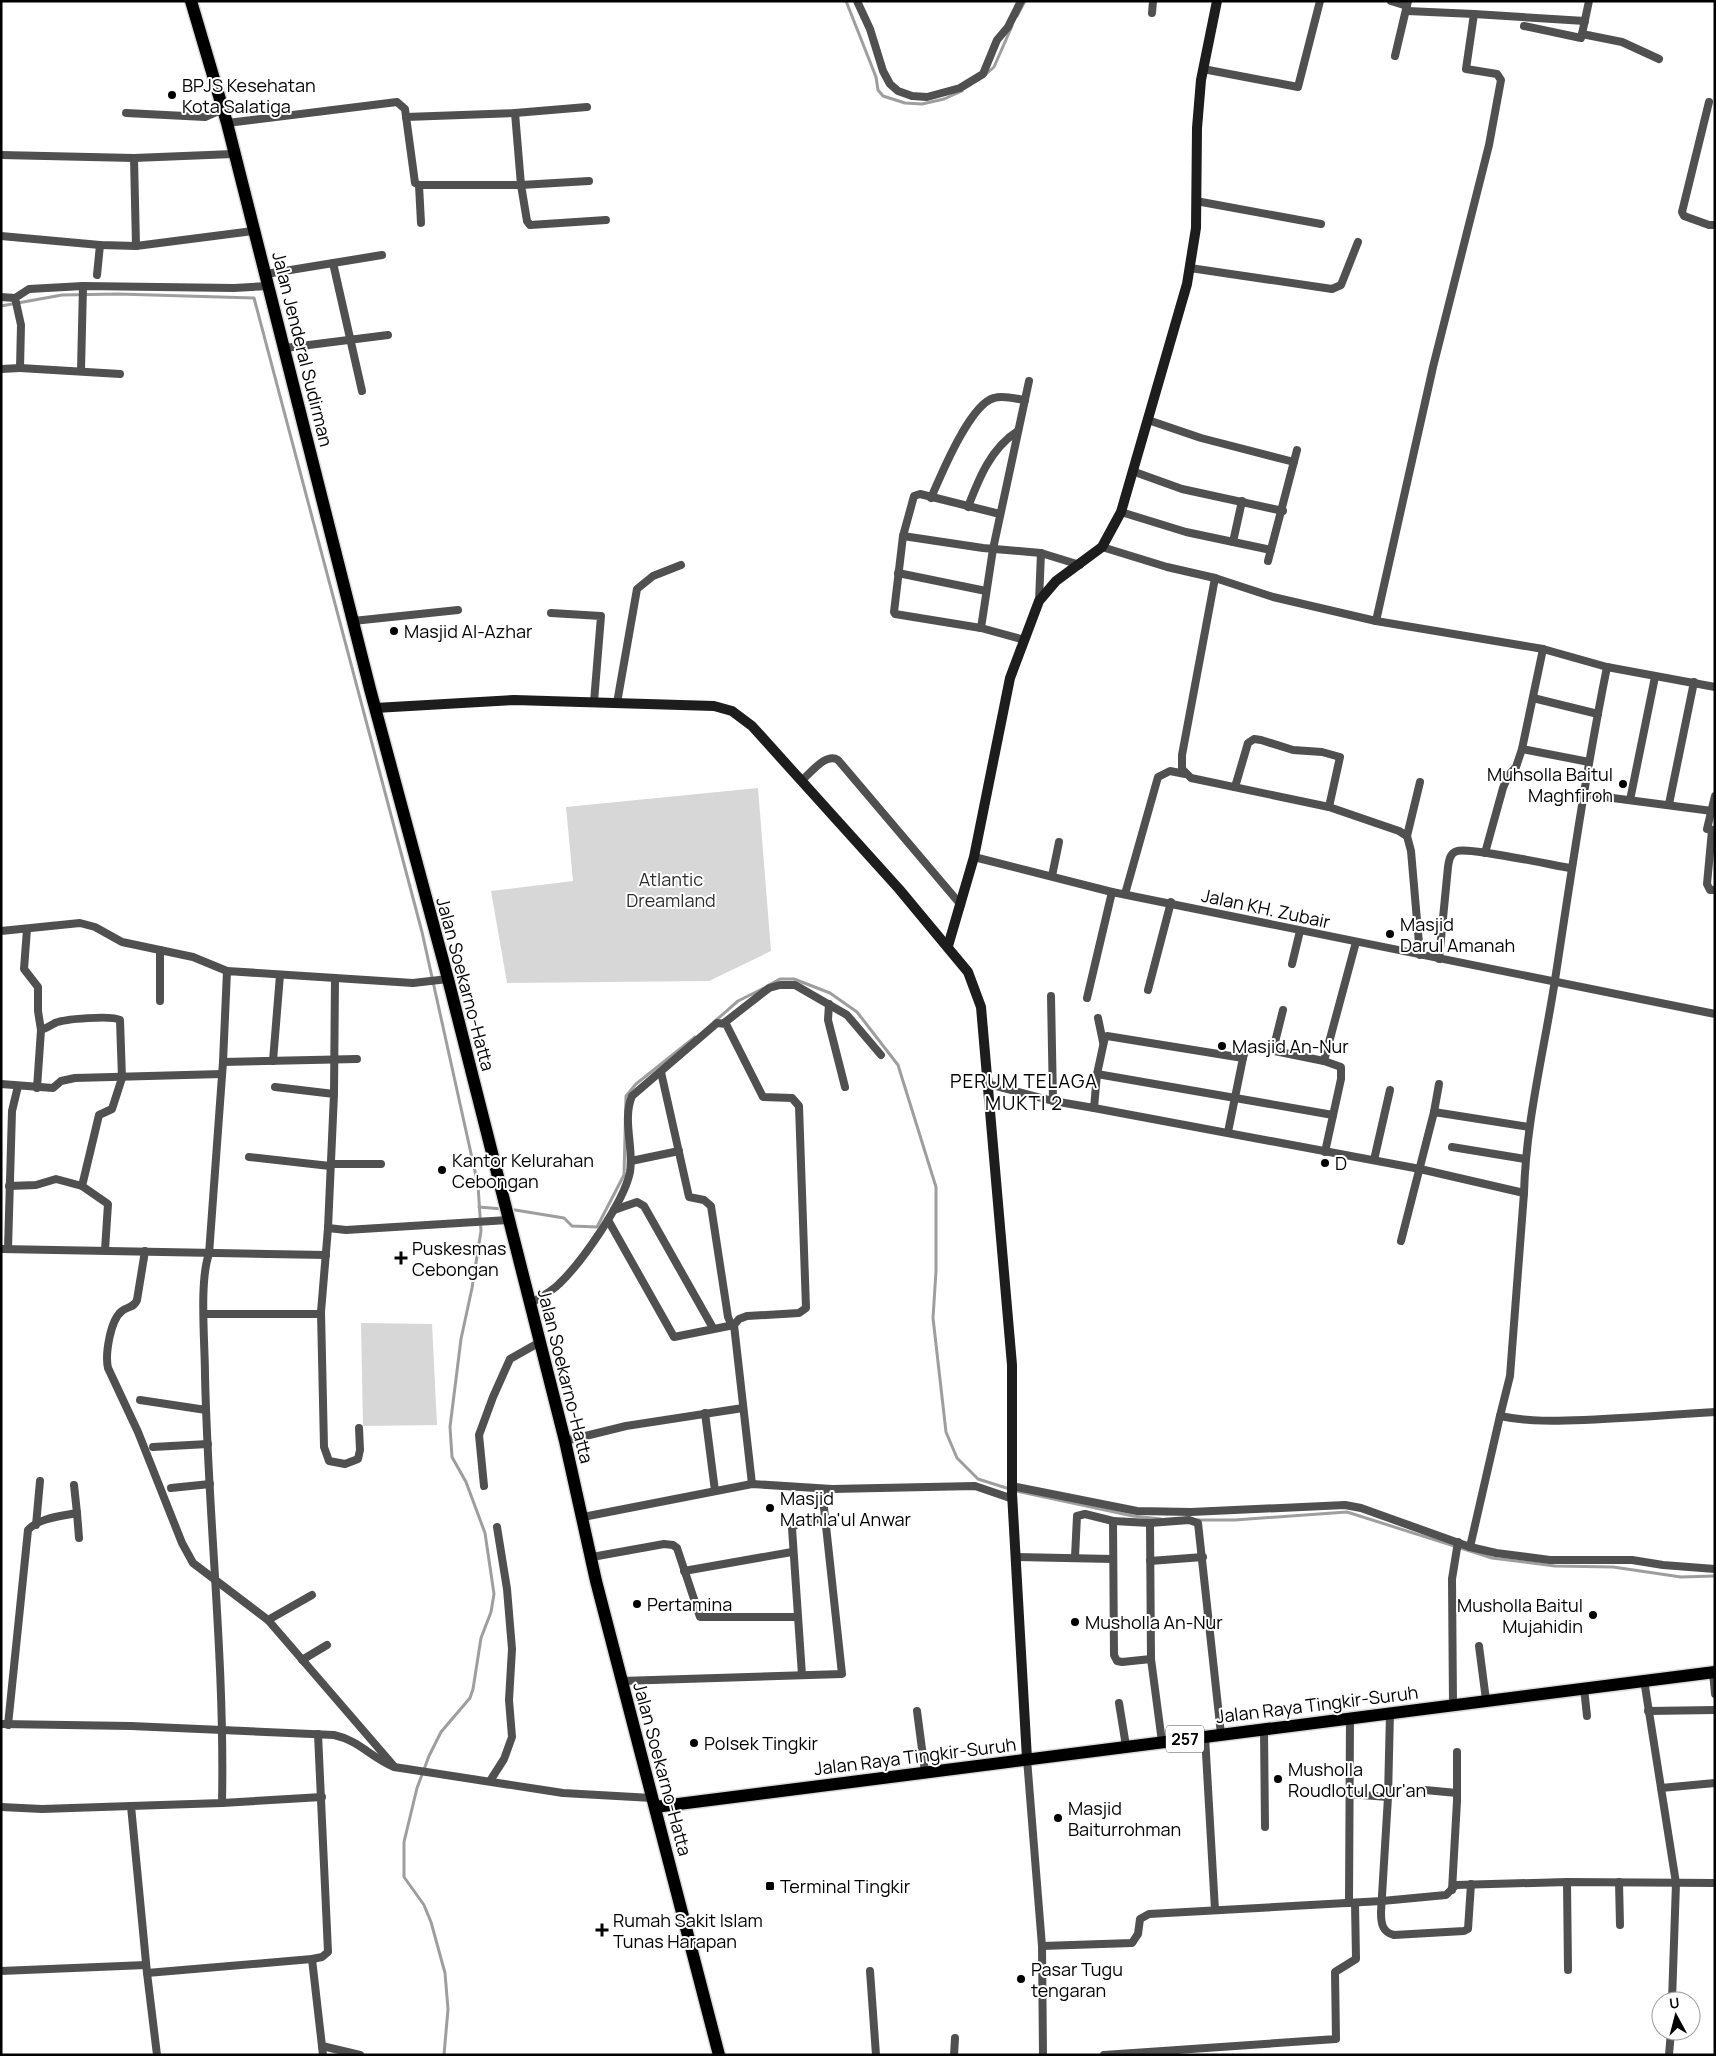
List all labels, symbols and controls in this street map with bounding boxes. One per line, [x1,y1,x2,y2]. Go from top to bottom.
place label: BPJS Kesehatan Kota Salatiga [182,73,316,118]
marker: BPJS Kesehatan Kota Salatiga [166,89,178,101]
street label: Jalan Jenderal Sudirman [267,249,339,449]
place label: Masjid Al-Azhar [404,619,533,643]
marker: Masjid Al-Azhar [388,625,400,637]
place label: Muhsolla Baitul Maghfiroh [1487,762,1613,807]
marker: Muhsolla Baitul Maghfiroh [1617,778,1629,790]
park label: Atlantic Dreamland [626,867,716,912]
street label: Jalan KH. Zubair [1199,883,1333,933]
street label: Jalan Soekarno-Hatta [431,894,501,1074]
place label: Masjid Darul Amanah [1400,912,1515,957]
marker: Masjid Darul Amanah [1384,928,1396,940]
place label: Masjid An-Nur [1232,1034,1349,1058]
marker: Masjid An-Nur [1216,1040,1228,1052]
district label: PERUM TELAGA MUKTI 2 [950,1068,1098,1116]
place label: Kantor Kelurahan Cebongan [452,1148,594,1193]
place label: D [1335,1151,1347,1175]
marker: D [1319,1157,1331,1169]
marker: Kantor Kelurahan Cebongan [436,1164,448,1176]
place label: Puskesmas Cebongan [412,1236,506,1281]
marker: Puskesmas Cebongan [394,1251,408,1265]
street label: Jalan Soekarno-Hatta [533,1286,599,1466]
place label: Masjid Mathla'ul Anwar [780,1486,912,1531]
marker: Masjid Mathla'ul Anwar [764,1502,776,1514]
place label: Pertamina [647,1592,732,1616]
place label: Musholla Baitul Mujahidin [1457,1593,1583,1638]
marker: Pertamina [631,1598,643,1610]
marker: Musholla Baitul Mujahidin [1587,1609,1599,1621]
place label: Musholla An-Nur [1085,1610,1223,1634]
marker: Musholla An-Nur [1069,1616,1081,1628]
street label: Jalan Soekarno-Hatta [628,1679,698,1859]
street label: Jalan Raya Tingkir-Suruh [1215,1680,1419,1728]
road number: 257 [1166,1726,1204,1752]
place label: Polsek Tingkir [704,1731,819,1755]
street label: Jalan Raya Tingkir-Suruh [813,1732,1017,1780]
marker: Polsek Tingkir [688,1737,700,1749]
place label: Musholla Roudlotul Qur'an [1288,1757,1426,1802]
marker: Musholla Roudlotul Qur'an [1272,1773,1284,1785]
place label: Masjid Baiturrohman [1068,1796,1181,1841]
marker: Masjid Baiturrohman [1052,1812,1064,1824]
place label: Terminal Tingkir [780,1874,911,1898]
marker: Terminal Tingkir [764,1880,776,1892]
place label: Rumah Sakit Islam Tunas Harapan [613,1908,763,1953]
marker: Rumah Sakit Islam Tunas Harapan [595,1923,609,1937]
place label: Pasar Tugu tengaran [1031,1957,1123,2002]
marker: Pasar Tugu tengaran [1015,1973,1027,1985]
north arrow [1651,1991,1701,2041]
text: U [1668,1993,1681,2013]

